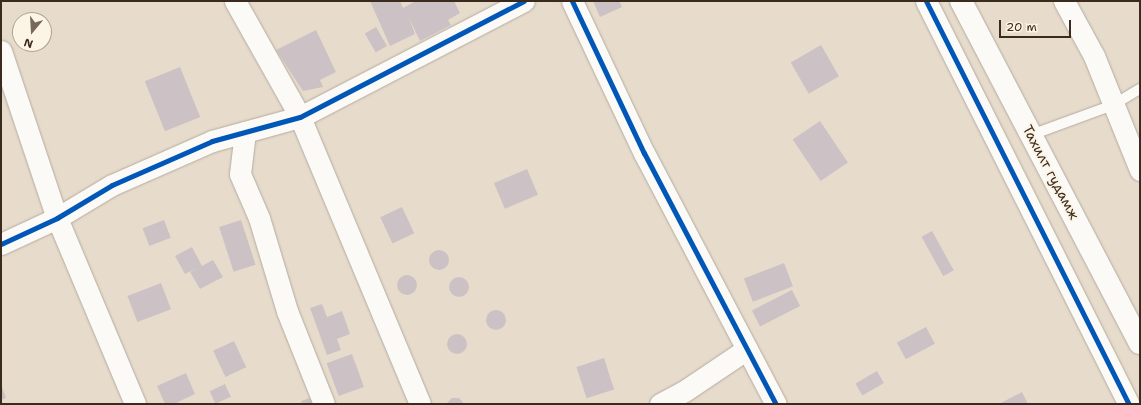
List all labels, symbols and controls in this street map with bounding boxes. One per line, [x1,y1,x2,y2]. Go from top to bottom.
north arrow [12,12,52,52]
scale bar [1001,12,1073,38]
text: 20 m [1006,19,1037,35]
text: N [22,34,35,51]
street label: Тахилт гудамж [1019,122,1083,222]

